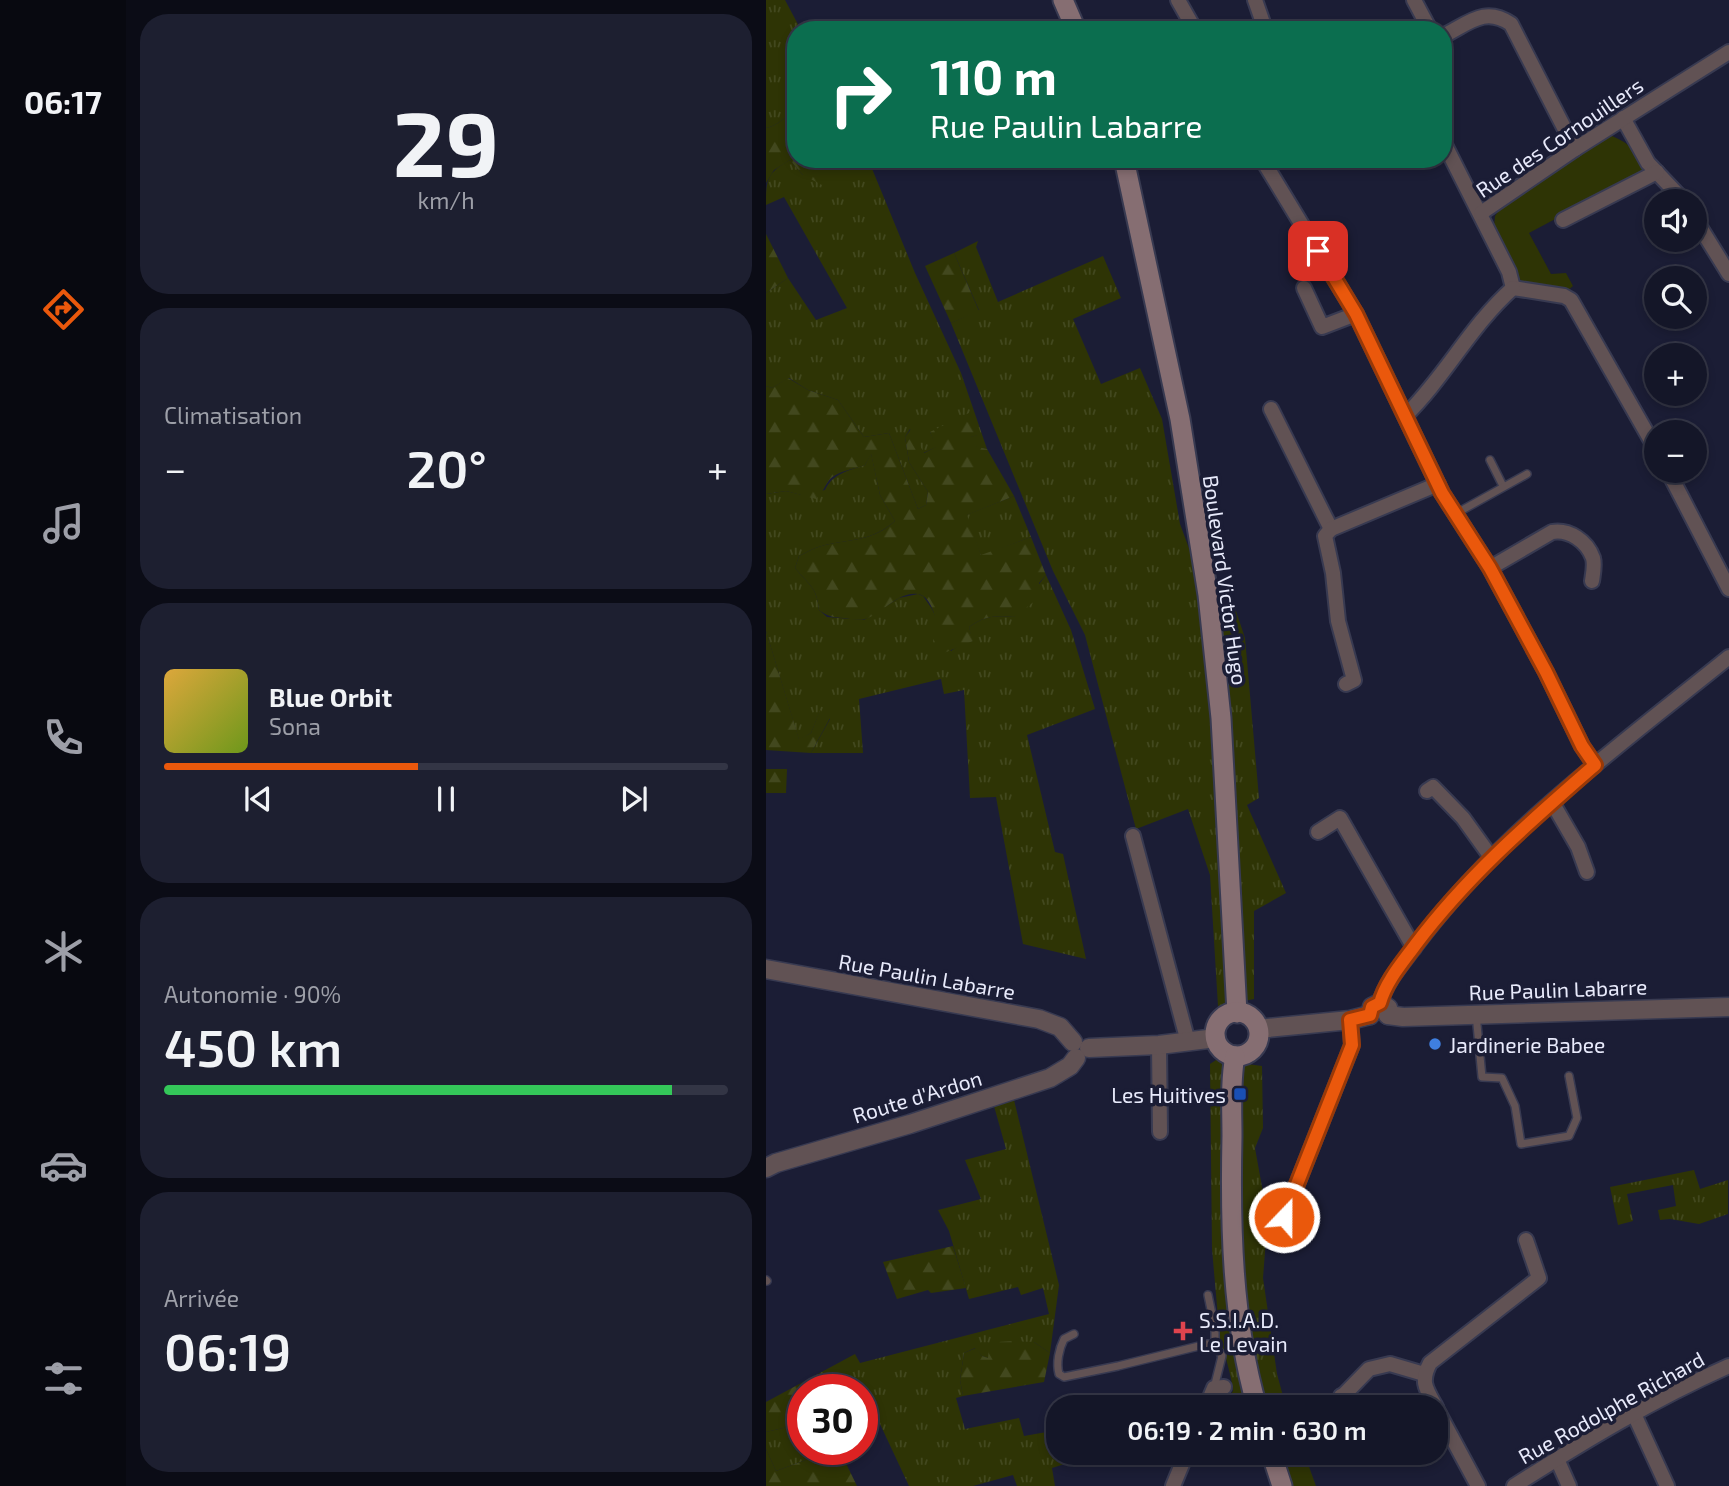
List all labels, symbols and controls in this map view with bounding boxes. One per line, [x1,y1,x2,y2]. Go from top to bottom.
text: 110 m [930,46,1057,105]
icon: right [815,49,906,140]
street label: Rue des Cornouillers [1471,72,1647,202]
text: 06:17 [24,82,102,120]
text: 29 [393,86,499,195]
text: Rue Paulin Labarre [930,106,1202,144]
text: km/h [417,186,475,214]
map controls [1644,189,1707,483]
button: sound [1644,189,1707,252]
pin [1288,221,1348,281]
icon: arrive [1299,232,1337,270]
button: search [1644,266,1707,329]
icon: directions [39,285,88,334]
button: + [1644,343,1707,406]
text: Climatisation [164,401,302,429]
button: − [1644,420,1707,483]
text: 20° [406,436,487,498]
text: − [164,445,186,491]
text: + [707,445,728,491]
street label: Boulevard Victor Hugo [1199,473,1253,687]
icon: music [39,499,88,548]
text: Blue Orbit [269,681,392,712]
text: Sona [269,712,321,740]
icon: phone [39,713,88,762]
icon: previous [239,780,277,818]
icon: pause [427,780,465,818]
icon: next [615,780,653,818]
icon: climate [39,927,88,976]
street label: Rue Paulin Labarre [837,948,1017,1004]
street label: Rue Paulin Labarre [1468,973,1648,1005]
text: Autonomie · 90% [164,980,341,1008]
text: 450 km [164,1015,342,1077]
place label: Jardinerie Babee [1449,1032,1605,1057]
marker: Jardinerie Babee [1427,1036,1443,1052]
street label: Route d'Ardon [849,1064,985,1128]
place label: Les Huitives [1111,1082,1226,1107]
marker: Les Huitives [1232,1086,1248,1102]
icon: car [39,1141,88,1190]
position arrow [1247,1180,1321,1254]
text: Arrivée [164,1284,239,1312]
place label: S.S.I.A.D. Le Levain [1199,1307,1288,1356]
text: 06:19 [164,1319,291,1381]
marker: S.S.I.A.D. Le Levain [1173,1321,1193,1341]
street label: Rue Rodolphe Richard [1514,1345,1708,1469]
icon: filters [39,1354,88,1403]
speed limit sign: 30 [787,1374,878,1465]
text: 06:19 · 2 min · 630 m [1127,1414,1367,1445]

